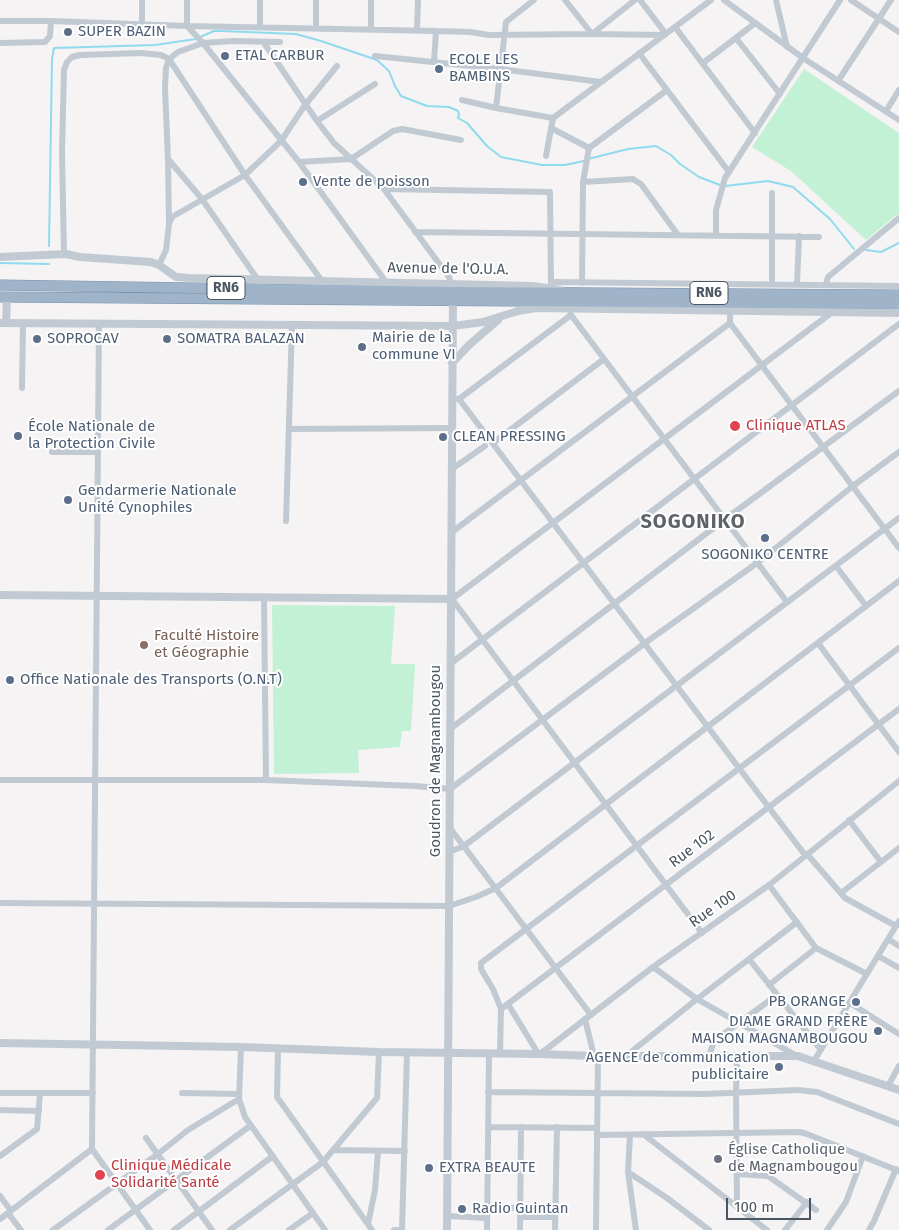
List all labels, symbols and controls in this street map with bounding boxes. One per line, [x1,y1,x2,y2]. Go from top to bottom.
place label: SUPER BAZIN [78,23,166,41]
marker: SUPER BAZIN [62,26,74,38]
place label: ETAL CARBUR [235,47,324,65]
marker: ETAL CARBUR [219,50,231,62]
place label: ECOLE LES BAMBINS [449,51,518,86]
marker: ECOLE LES BAMBINS [433,63,445,75]
place label: Vente de poisson [313,173,430,191]
marker: Vente de poisson [297,176,309,188]
street label: Avenue de l'O.U.A. [387,259,509,279]
road number: RN6 [207,276,245,300]
road number: RN6 [690,282,728,304]
place label: Mairie de la commune VI [372,329,456,364]
place label: SOPROCAV [47,330,119,348]
place label: SOMATRA BALAZAN [177,330,305,348]
marker: SOPROCAV [31,333,43,345]
marker: SOMATRA BALAZAN [161,333,173,345]
marker: Mairie de la commune VI [356,341,368,353]
place label: Clinique ATLAS [746,417,846,435]
place label: École Nationale de la Protection Civile [28,418,155,453]
marker: Clinique ATLAS [728,419,742,433]
place label: CLEAN PRESSING [453,428,566,446]
marker: École Nationale de la Protection Civile [12,430,24,442]
marker: CLEAN PRESSING [437,431,449,443]
place label: Gendarmerie Nationale Unité Cynophiles [78,482,237,517]
marker: Gendarmerie Nationale Unité Cynophiles [62,494,74,506]
district label: SOGONIKO [639,510,747,534]
marker: SOGONIKO CENTRE [759,532,771,544]
place label: SOGONIKO CENTRE [701,546,829,564]
place label: Faculté Histoire et Géographie [154,627,259,662]
marker: Faculté Histoire et Géographie [138,639,150,651]
street label: Goudron de Magnambougou [427,665,445,857]
place label: Office Nationale des Transports (O.N.T) [20,671,282,689]
marker: Office Nationale des Transports (O.N.T) [4,674,16,686]
street label: Rue 102 [666,826,718,872]
street label: Rue 100 [686,886,740,932]
place label: PB ORANGE [768,993,846,1011]
marker: PB ORANGE [850,996,862,1008]
place label: DIAME GRAND FRÈRE MAISON MAGNAMBOUGOU [691,1013,868,1048]
marker: DIAME GRAND FRÈRE MAISON MAGNAMBOUGOU [872,1025,884,1037]
place label: AGENCE de communication publicitaire [586,1049,769,1084]
marker: AGENCE de communication publicitaire [773,1061,785,1073]
place label: Église Catholique de Magnambougou [728,1141,858,1176]
marker: Église Catholique de Magnambougou [712,1153,724,1165]
place label: Clinique Médicale Solidarité Santé [111,1157,231,1192]
place label: EXTRA BEAUTE [439,1159,536,1177]
marker: EXTRA BEAUTE [423,1162,435,1174]
marker: Clinique Médicale Solidarité Santé [93,1168,107,1182]
scale bar [729,1188,814,1220]
text: 100 m [734,1198,774,1216]
place label: Radio Guintan [472,1200,568,1218]
marker: Radio Guintan [456,1203,468,1215]

